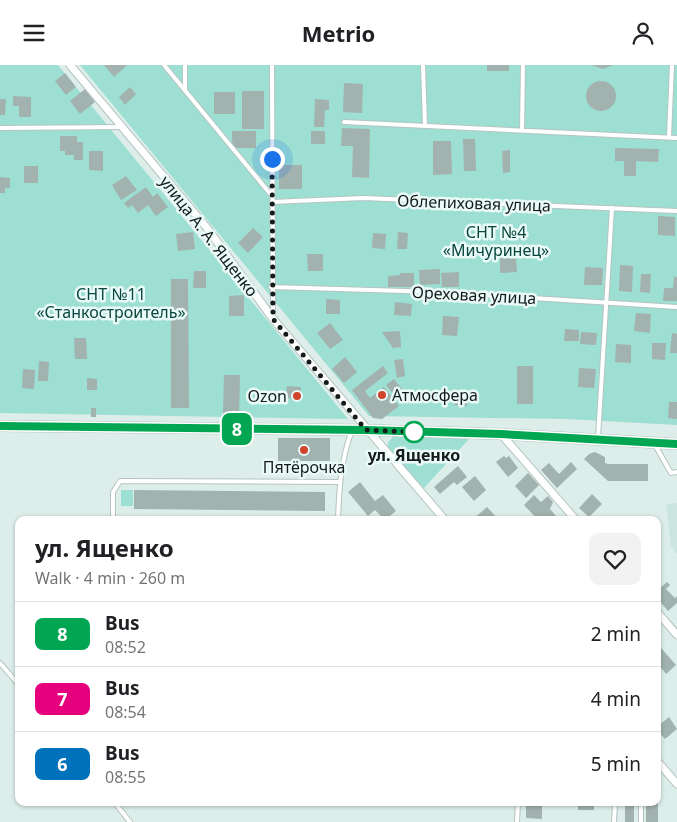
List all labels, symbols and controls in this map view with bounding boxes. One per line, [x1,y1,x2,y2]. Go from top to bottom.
text: Metrio [302,18,375,48]
icon: menu [20,19,48,47]
icon: person [629,19,657,47]
your location [260,147,285,172]
street label: улица А. А. Ященко [155,171,263,301]
street label: Облепиховая улица [397,189,551,217]
park label: СНТ №4 «Мичуринец» [443,221,549,261]
street label: Ореховая улица [411,281,537,309]
park label: СНТ №11 «Станкостроитель» [36,283,186,323]
place label: Атмосфера [392,384,478,406]
place label: Ozon [247,385,287,407]
marker: Атмосфера [376,389,388,401]
marker: Ozon [291,390,303,402]
line badge: 8 [221,413,253,445]
text: 8 [232,417,242,441]
marker: ул. Ященко [403,421,425,443]
marker: Пятёрочка [298,444,310,456]
place label: ул. Ященко [367,444,460,466]
place label: Пятёрочка [263,456,345,478]
text: ул. Ященко [35,531,174,564]
button: heart [589,533,641,585]
text: Walk · 4 min · 260 m [35,567,185,589]
text: Bus [105,610,140,636]
text: 2 min [591,621,641,647]
text: 8 [57,622,68,646]
text: 08:52 [105,636,146,658]
text: Bus [105,675,140,701]
text: 4 min [591,686,641,712]
text: 7 [57,687,68,711]
text: 08:54 [105,701,146,723]
text: Bus [105,740,140,766]
text: 5 min [591,751,641,777]
text: 6 [57,752,68,776]
text: 08:55 [105,766,146,788]

